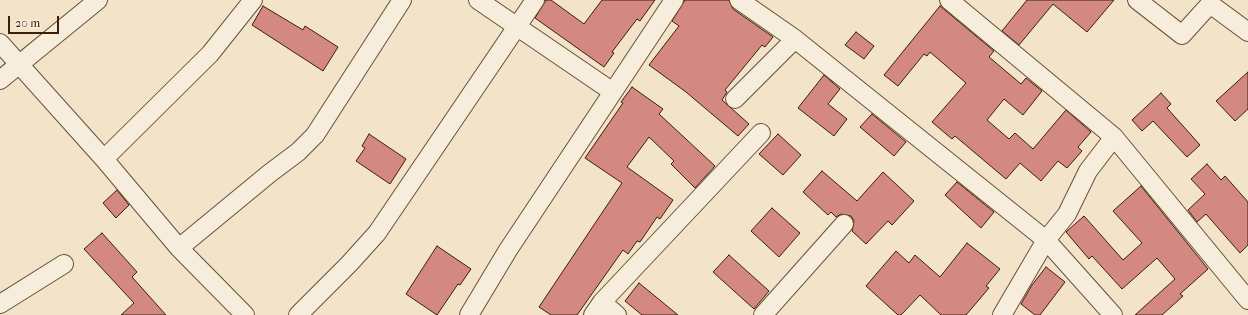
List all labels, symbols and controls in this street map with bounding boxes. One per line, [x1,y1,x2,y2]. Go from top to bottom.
scale bar [10,8,61,34]
text: 20 m [15,16,40,30]

